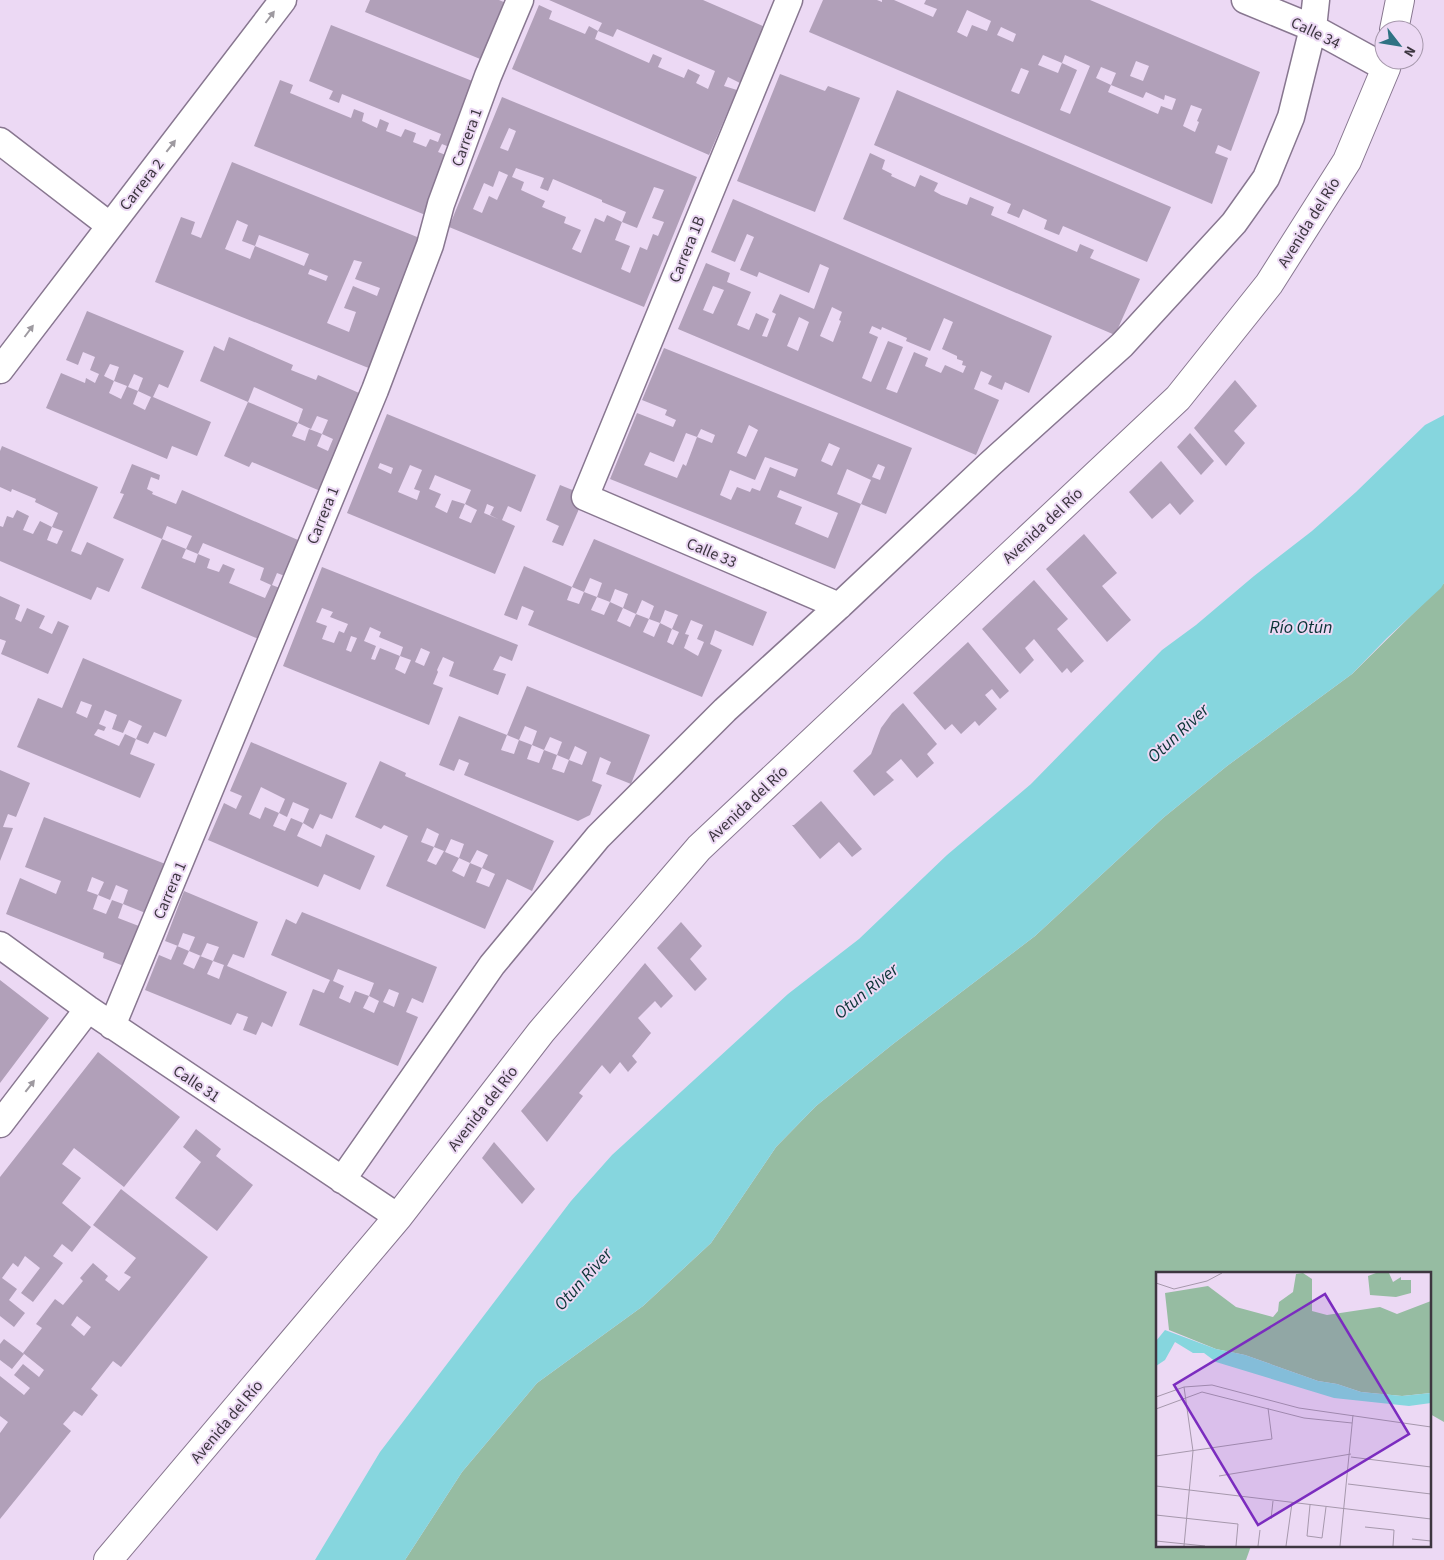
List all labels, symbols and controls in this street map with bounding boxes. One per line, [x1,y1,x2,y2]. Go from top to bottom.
one-way arrow [264,11,275,24]
street label: Calle 34 [1287,12,1344,54]
north arrow [1374,20,1424,70]
text: N [1398,42,1420,60]
street label: Carrera 1 [446,105,488,170]
one-way arrow [165,140,176,153]
street label: Carrera 2 [115,154,169,215]
street label: Avenida del Río [1272,173,1345,272]
street label: Carrera 1B [664,213,710,286]
one-way arrow [24,324,34,338]
street label: Carrera 1 [301,483,344,548]
street label: Avenida del Río [998,483,1088,569]
street label: Calle 33 [683,533,740,573]
water label: Río Otún [1270,615,1333,640]
water label: Otun River [1142,698,1215,769]
street label: Avenida del Río [703,761,793,847]
street label: Carrera 1 [148,858,192,923]
water label: Otun River [829,957,905,1025]
street label: Calle 31 [169,1060,224,1108]
street label: Avenida del Río [443,1061,523,1156]
one-way arrow [24,1080,35,1093]
water label: Otun River [548,1242,619,1316]
inset map [1156,1272,1432,1548]
street label: Avenida del Río [185,1375,268,1468]

